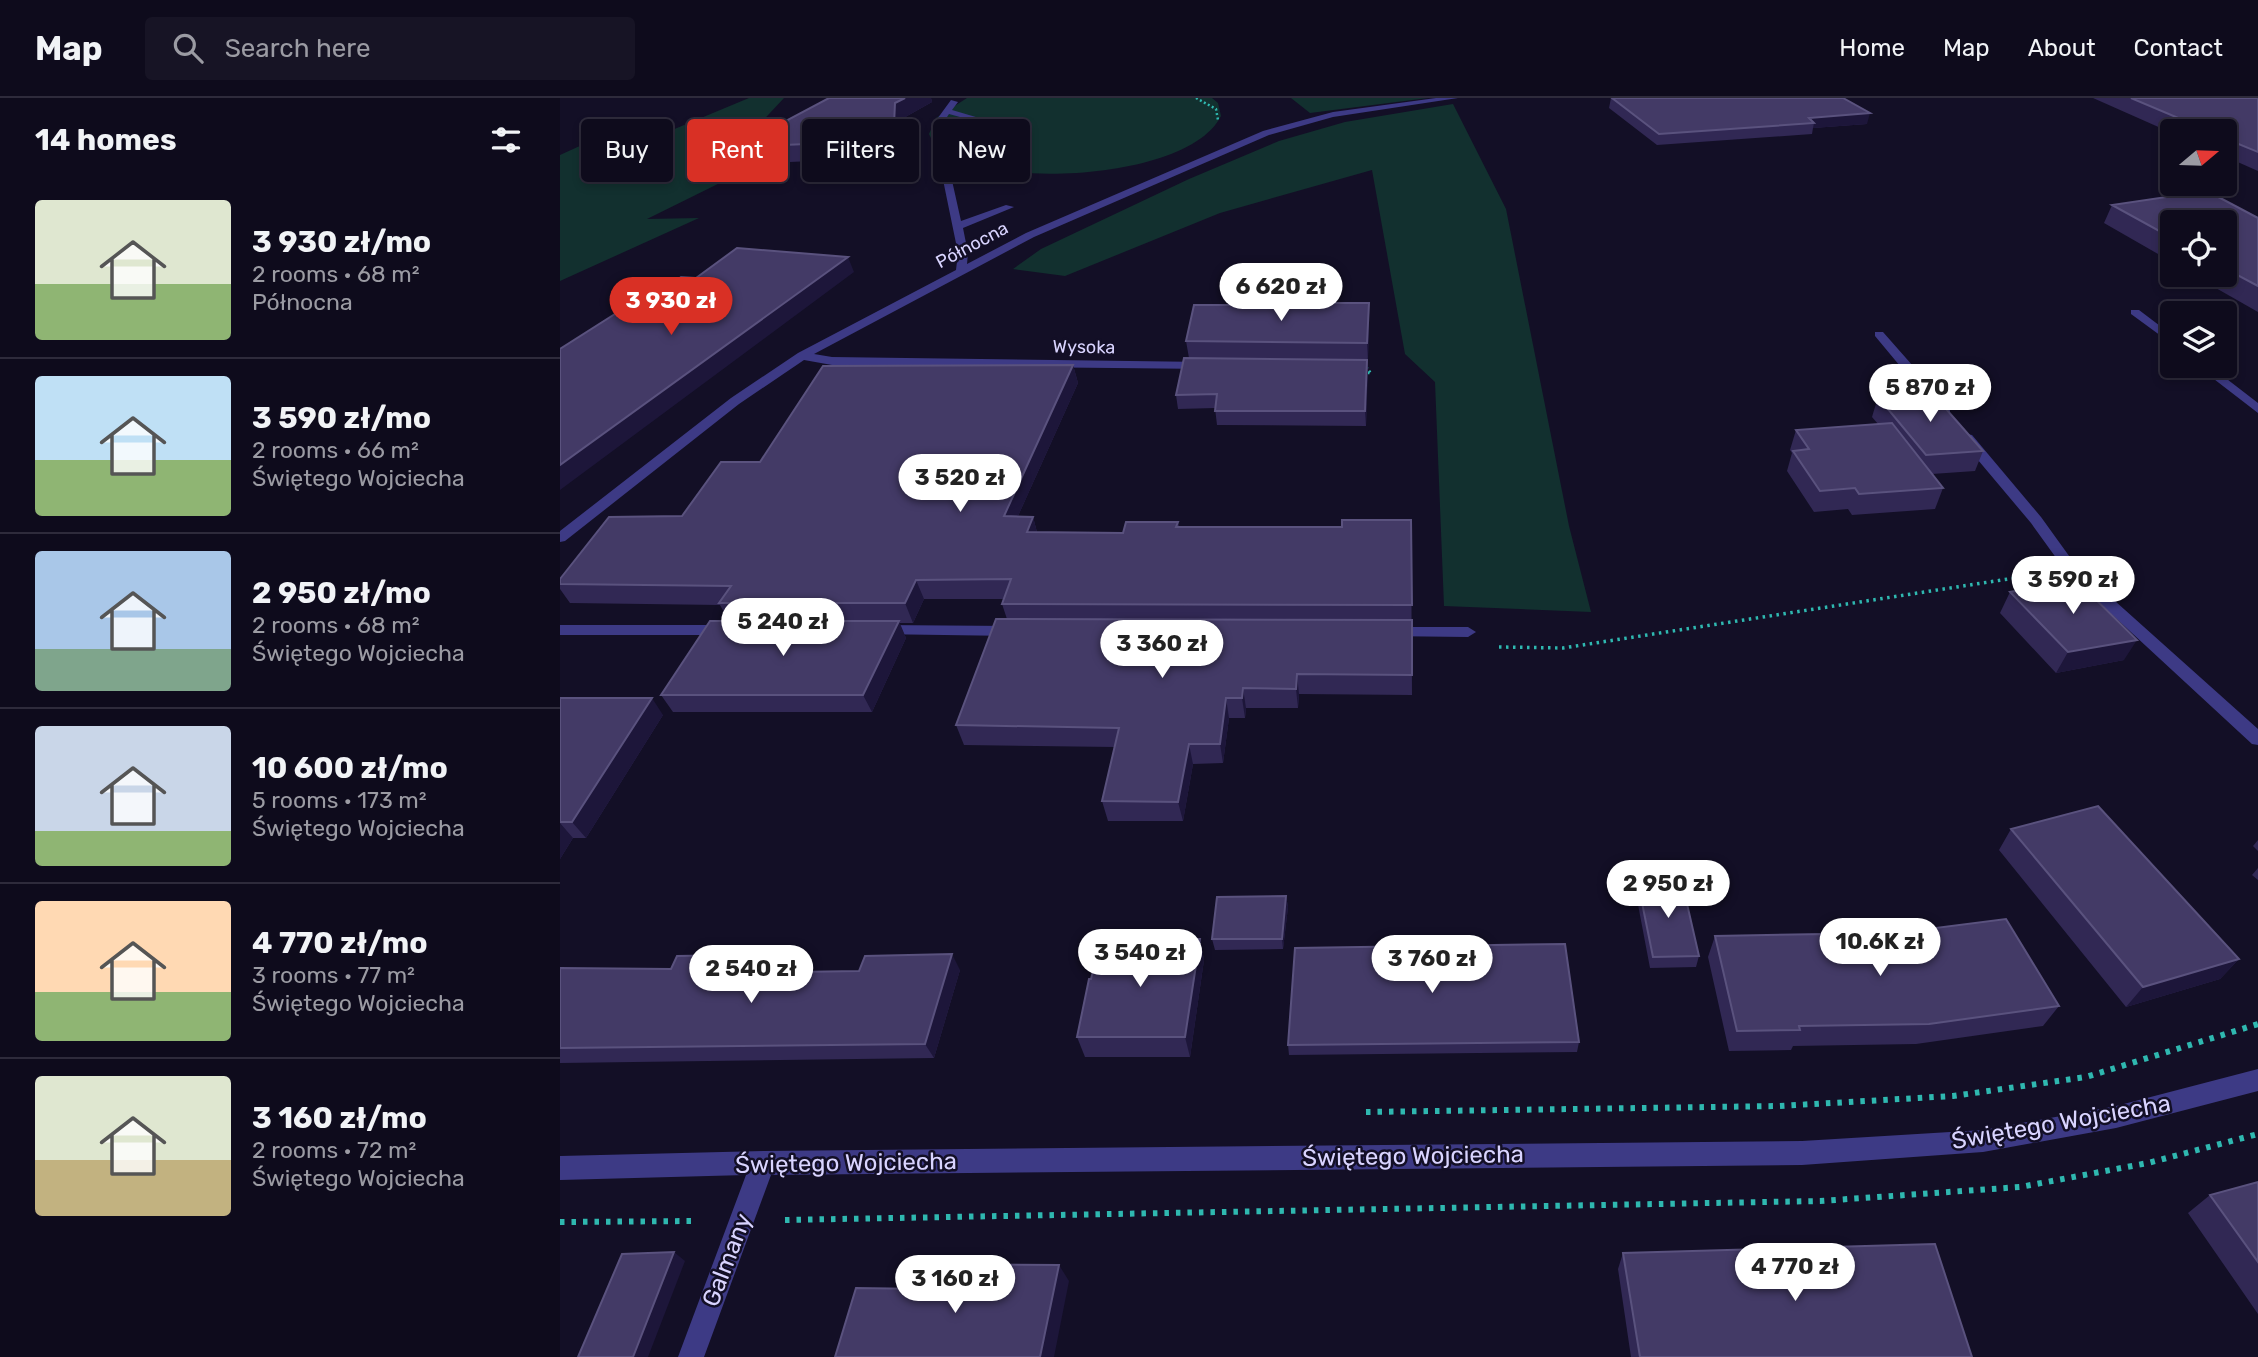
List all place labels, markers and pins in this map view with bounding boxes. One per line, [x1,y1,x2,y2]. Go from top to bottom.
pin: 6 620 zł [1209,264,1353,323]
pin: 3 930 zł [599,278,743,337]
pin: 5 870 zł [1858,364,2002,424]
pin: 3 520 zł [888,454,1032,514]
pin: 3 590 zł [2001,556,2145,616]
pin: 5 240 zł [711,598,855,658]
pin: 3 360 zł [1090,620,1234,680]
pin: 2 950 zł [1596,860,1740,920]
pin: 10.6K zł [1808,918,1952,978]
pin: 3 540 zł [1068,930,1212,989]
pin: 3 760 zł [1360,936,1504,995]
pin: 2 540 zł [679,946,823,1005]
pin: 4 770 zł [1723,1244,1867,1303]
pin: 3 160 zł [883,1256,1027,1315]

